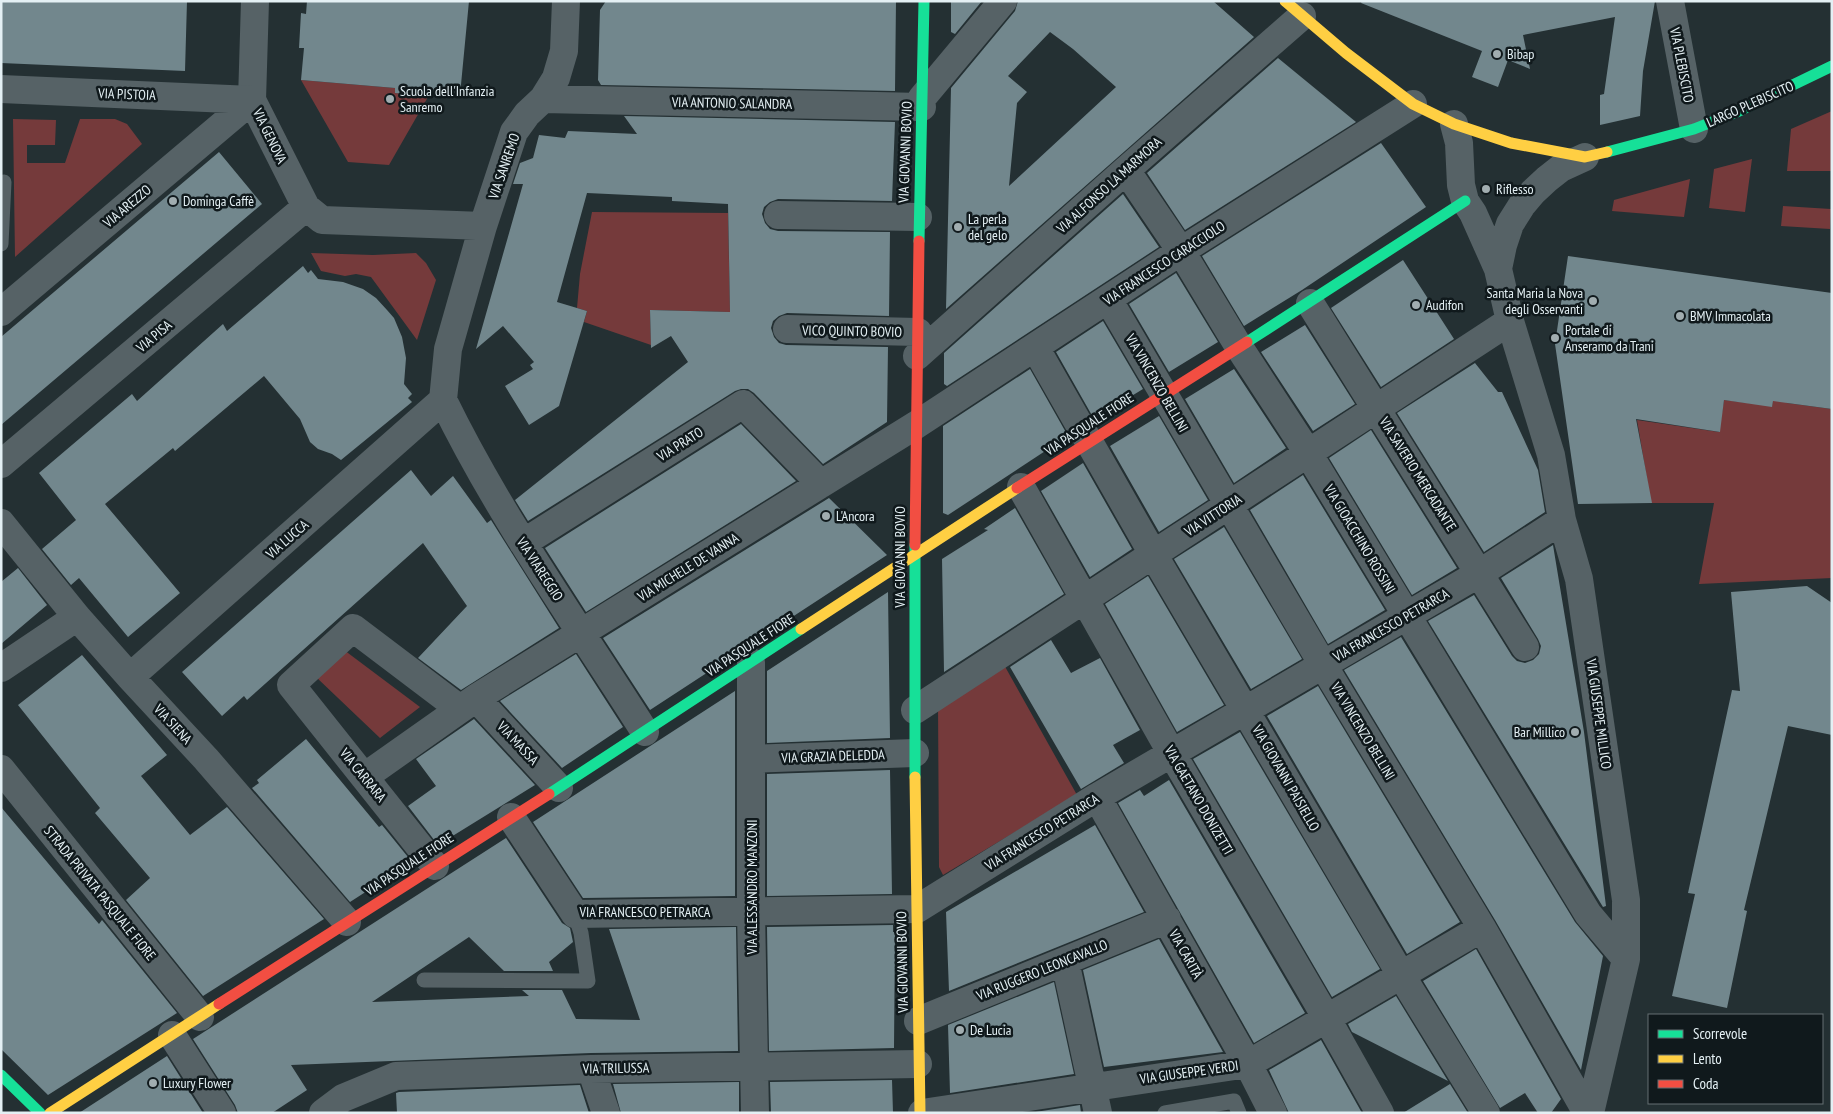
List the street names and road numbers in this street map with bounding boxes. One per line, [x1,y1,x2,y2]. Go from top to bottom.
street label: VIA PLEBISCITO [1666,25,1698,104]
street label: LARGO PLEBISCITO [1704,77,1797,131]
street label: VIA PISTOIA [97,84,157,104]
street label: VIA ANTONIO SALANDRA [671,93,793,113]
street label: VIA GIOVANNI BOVIO [894,101,916,204]
street label: VIA GENOVA [248,105,291,167]
street label: VIA SANREMO [484,130,524,202]
street label: VIA ALFONSO LA MARMORA [1052,133,1166,238]
street label: VIA AREZZO [98,180,155,232]
street label: VIA FRANCESCO CARACCIOLO [1099,217,1229,310]
street label: VIA PISA [132,316,176,357]
street label: VICO QUINTO BOVIO [801,321,902,341]
street label: VIA VINCENZO BELLINI [1121,330,1192,435]
street label: VIA PASQUALE FIORE [1040,388,1137,460]
street label: VIA SAVERIO MERCADANTE [1375,413,1460,535]
street label: VIA PRATO [653,423,707,466]
street label: VIA GIOACCHINO ROSSINI [1320,480,1400,597]
street label: VIA VITTORIA [1180,490,1245,541]
street label: VIA GIOVANNI BOVIO [891,506,909,609]
street label: VIA LUCCA [261,515,312,563]
street label: VIA MICHELE DE VANNA [633,528,742,606]
street label: VIA VIAREGGIO [512,533,567,605]
street label: VIA FRANCESCO PETRARCA [1329,584,1453,666]
street label: VIA PASQUALE FIORE [701,609,798,681]
street label: VIA GIUSEPPE MILLICO [1582,657,1616,770]
street label: VIA VINCENZO BELLINI [1326,678,1399,783]
street label: VIA SIENA [149,699,196,748]
street label: VIA MASSA [493,717,543,769]
street label: VIA GIOVANNI PAISIELLO [1248,721,1324,834]
street label: VIA GAETANO DONIZETTI [1160,741,1237,858]
street label: VIA CARRARA [335,744,390,806]
street label: VIA GRAZIA DELEDDA [780,745,885,767]
street label: VIA FRANCESCO PETRARCA [981,789,1103,875]
street label: VIA ALESSANDRO MANZONI [743,820,761,955]
street label: STRADA PRIVATA PASQUALE FIORE [40,822,160,964]
street label: VIA PASQUALE FIORE [360,828,457,900]
street label: VIA FRANCESCO PETRARCA [579,903,711,921]
street label: VIA GIOVANNI BOVIO [892,911,912,1014]
street label: VIA CARITÀ [1165,925,1207,982]
street label: VIA RUGGERO LEONCAVALLO [973,935,1111,1005]
street label: VIA GIUSEPPE VERDI [1138,1056,1239,1088]
street label: VIA TRILUSSA [582,1058,650,1078]

